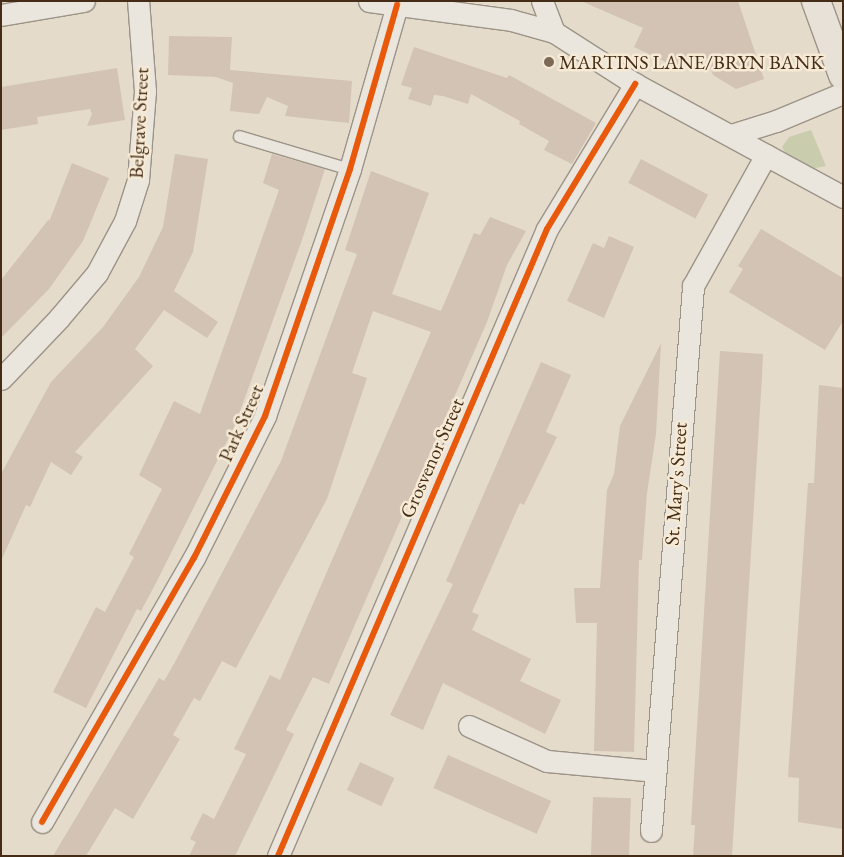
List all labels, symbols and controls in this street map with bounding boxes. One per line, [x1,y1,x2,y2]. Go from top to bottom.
place label: MARTINS LANE/BRYN BANK [559,50,824,74]
marker: MARTINS LANE/BRYN BANK [543,56,555,68]
street label: Belgrave Street [124,67,154,179]
street label: Park Street [213,381,269,465]
street label: Grosvenor Street [395,394,469,522]
street label: St. Mary's Street [660,422,692,546]

